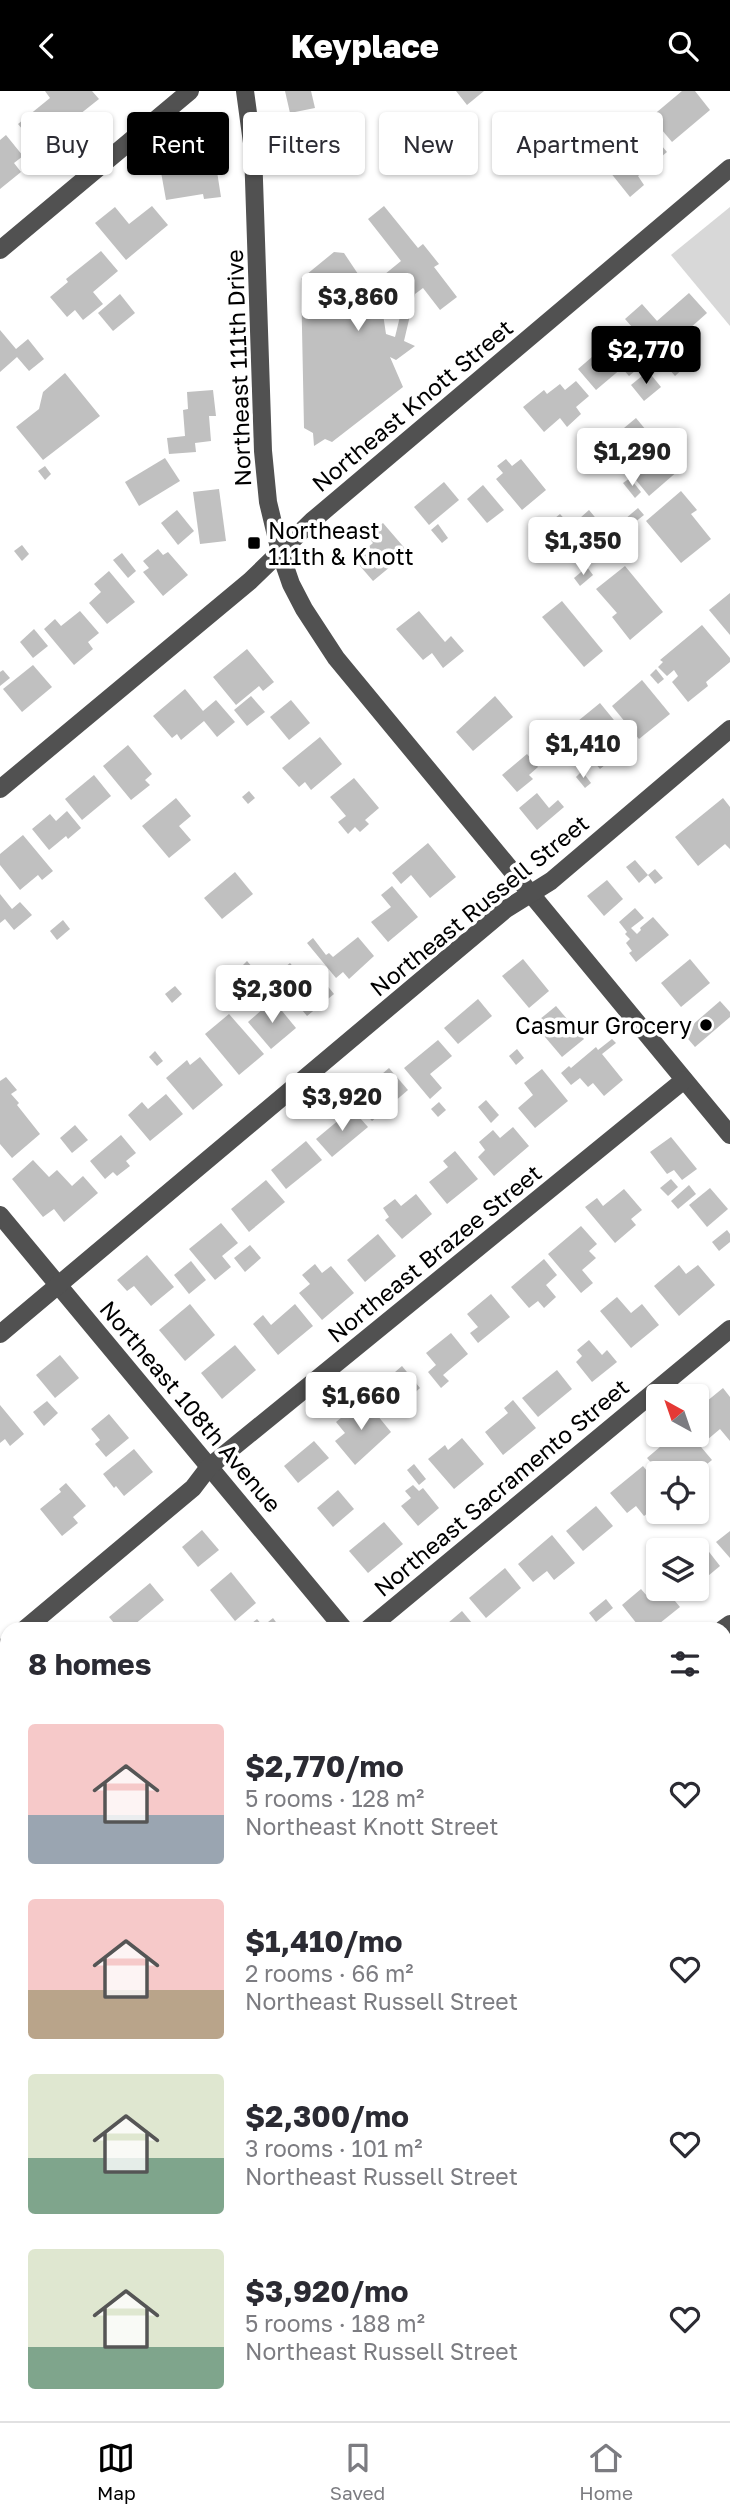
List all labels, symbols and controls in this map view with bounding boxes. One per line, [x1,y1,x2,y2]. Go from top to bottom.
icon: back [28,27,66,65]
text: Keyplace [291,27,439,65]
icon: search [664,27,702,65]
chip: Buy [21,112,113,175]
chip: Rent [127,112,229,175]
chip: Filters [243,112,365,175]
chip: New [379,112,478,175]
chip: Apartment [492,112,663,175]
street label: Northeast 111th Drive [220,249,256,487]
pin: $3,860 [301,273,415,333]
text: $3,860 [317,282,399,310]
street label: Northeast Knott Street [306,313,518,497]
pin: $2,770 [589,327,703,386]
text: $2,770 [608,335,684,363]
pin: $1,290 [575,429,689,488]
text: $1,290 [593,437,671,465]
place label: Northeast 111th & Knott [268,516,414,570]
pin: $1,350 [526,517,640,577]
text: $1,350 [544,526,622,554]
marker: Northeast 111th & Knott [246,535,262,551]
pin: $1,410 [526,721,640,780]
text: $1,410 [545,729,621,757]
street label: Northeast Russell Street [364,808,594,1002]
pin: $2,300 [215,965,329,1025]
text: $2,300 [232,974,312,1002]
place label: Casmur Grocery [515,1011,692,1039]
marker: Casmur Grocery [698,1017,714,1033]
pin: $3,920 [285,1073,399,1133]
text: $3,920 [302,1082,382,1110]
street label: Northeast Brazee Street [321,1158,547,1348]
street label: Northeast 108th Avenue [94,1295,288,1517]
street label: Northeast Sacramento Street [368,1372,634,1602]
pin: $1,660 [304,1373,418,1432]
text: $1,660 [322,1381,400,1409]
north arrow [646,1384,709,1447]
map controls [646,1384,709,1601]
button: locate [646,1461,709,1524]
button: layers [646,1538,709,1601]
icon: filters [666,1645,704,1683]
text: 8 homes [28,1646,152,1682]
text: $2,770/mo [245,1748,404,1784]
icon: home [84,1752,168,1836]
icon: heart [666,1775,704,1813]
text: 5 rooms · 128 m² [245,1784,424,1812]
text: Northeast Knott Street [245,1812,498,1840]
text: $1,410/mo [245,1923,403,1959]
icon: home [84,1927,168,2011]
icon: heart [666,1950,704,1988]
text: 2 rooms · 66 m² [245,1959,414,1987]
text: Northeast Russell Street [245,1987,518,2015]
text: $2,300/mo [245,2098,409,2134]
icon: home [84,2102,168,2186]
icon: heart [666,2125,704,2163]
text: 3 rooms · 101 m² [245,2134,422,2162]
text: Northeast Russell Street [245,2162,518,2190]
text: $3,920/mo [245,2273,409,2309]
icon: home [84,2277,168,2361]
icon: heart [666,2300,704,2338]
text: 5 rooms · 188 m² [245,2309,425,2337]
text: Northeast Russell Street [245,2337,518,2365]
tab: Map [97,2439,136,2504]
tab: Saved [330,2439,385,2504]
tab: Home [579,2439,633,2504]

